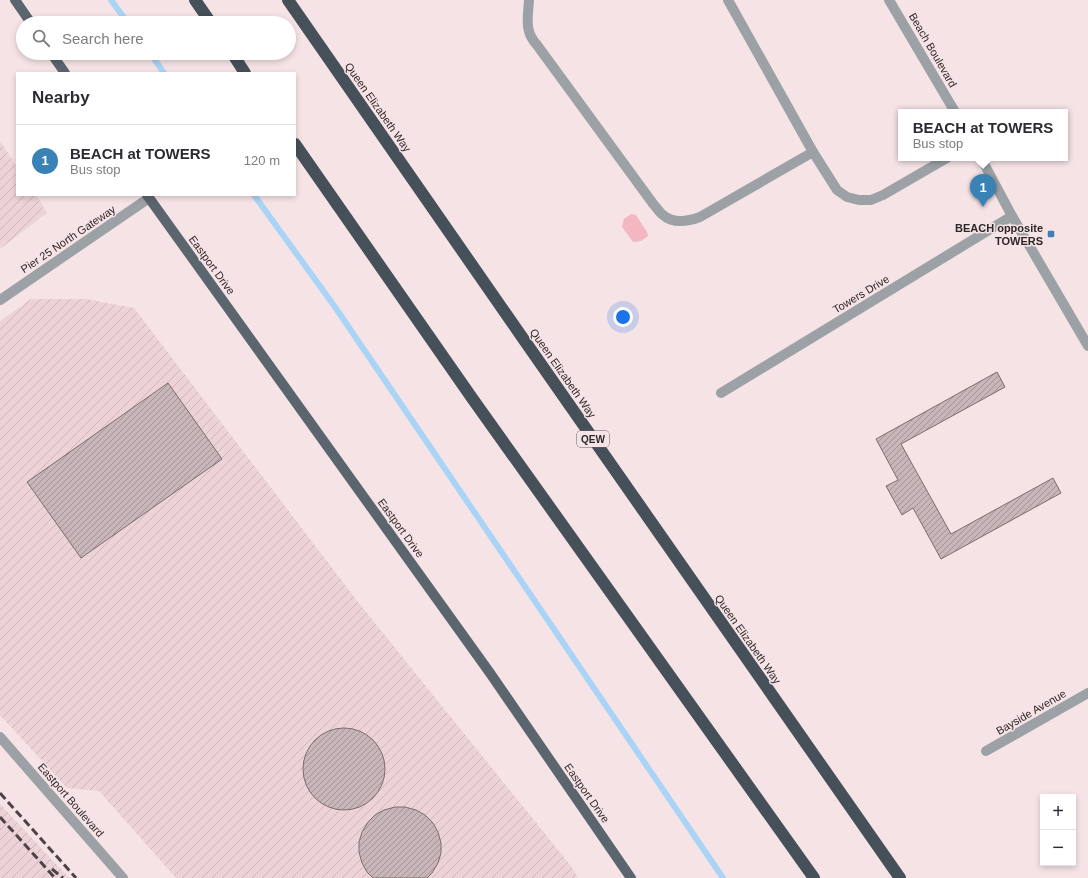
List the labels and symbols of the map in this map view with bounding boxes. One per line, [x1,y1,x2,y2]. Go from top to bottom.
street label: Beach Boulevard [907,11,959,89]
street label: Queen Elizabeth Way [343,60,414,154]
pin: 1 [970,174,996,207]
street label: Pier 25 North Gateway [19,203,118,275]
place label: BEACH opposite TOWERS [955,222,1043,247]
marker: BEACH opposite TOWERS [1046,229,1056,239]
street label: Eastport Drive [187,233,237,297]
street label: Towers Drive [831,272,891,316]
your location [613,307,633,327]
street label: Queen Elizabeth Way [528,326,599,420]
road number: QEW [577,431,609,447]
street label: Eastport Drive [376,496,426,560]
street label: Queen Elizabeth Way [713,592,784,686]
street label: Bayside Avenue [994,687,1068,737]
street label: Eastport Boulevard [36,761,106,839]
street label: Eastport Drive [562,761,612,825]

